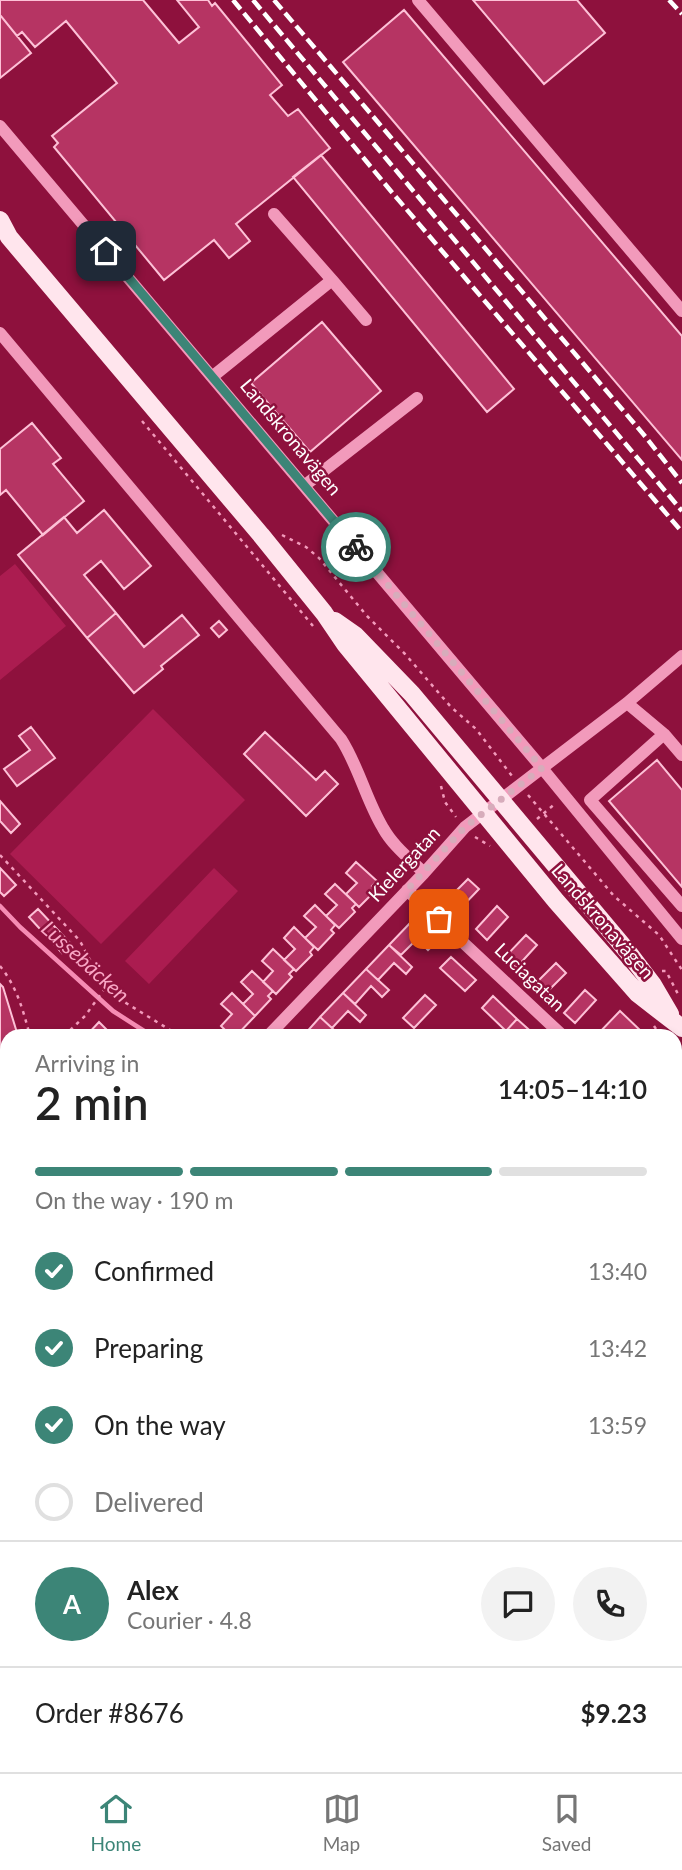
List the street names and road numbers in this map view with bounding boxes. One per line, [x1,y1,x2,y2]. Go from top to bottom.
street label: Landskronavägen [236,374,347,500]
street label: Kielergatan [363,821,444,906]
street label: Landskronavägen [547,858,660,983]
street label: Luciagatan [490,937,570,1016]

